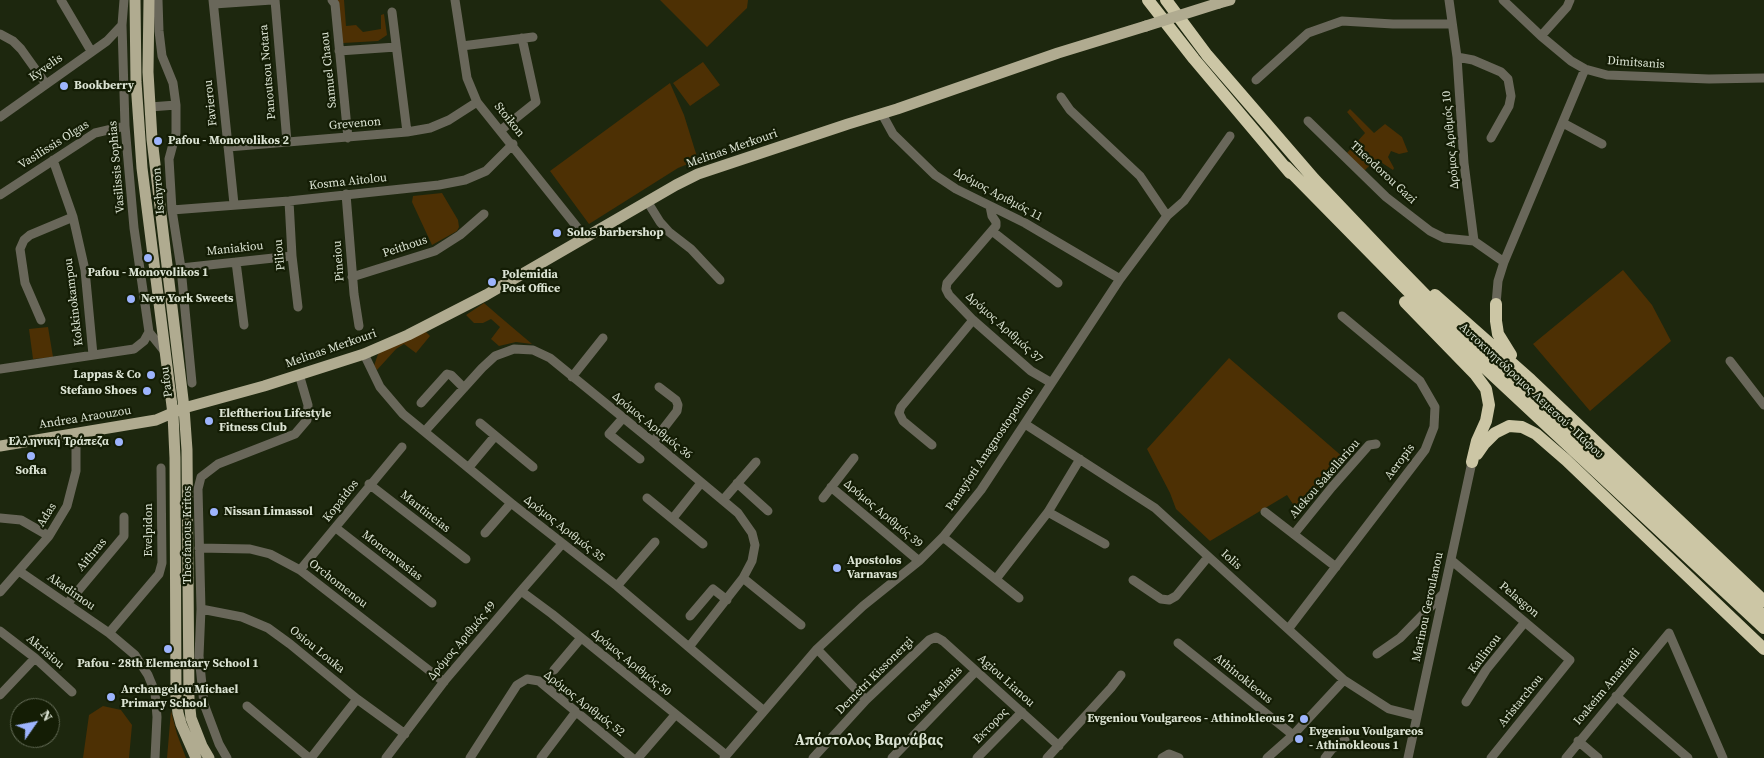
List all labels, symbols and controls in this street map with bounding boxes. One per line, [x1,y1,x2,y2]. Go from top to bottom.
street label: Panoutsou Notara [257,24,279,120]
street label: Samuel Chaou [318,31,340,109]
street label: Kyvelis [26,51,66,85]
street label: Dimitsanis [1607,54,1665,72]
place label: Bookberry [74,79,134,93]
street label: Favierou [201,79,221,127]
marker: Bookberry [58,80,70,92]
street label: Δρόμος Αριθμός 10 [1440,90,1462,190]
street label: Stoikon [491,100,527,140]
street label: Grevenon [328,115,382,133]
street label: Vasilissis Olgas [16,118,92,172]
street label: Vasilissis Sophias [106,120,128,214]
street label: Melinas Merkouri [685,127,779,171]
place label: Pafou - Monovolikos 2 [168,134,289,148]
marker: Pafou - Monovolikos 2 [152,135,164,147]
street label: Theodorou Gazi [1347,139,1419,207]
street label: Δρόμος Αριθμός 11 [951,166,1045,224]
street label: Ischyron [150,167,168,215]
street label: Kosma Aitolou [308,171,388,193]
place label: Solos barbershop [567,226,664,240]
marker: Solos barbershop [551,227,563,239]
street label: Peithous [381,233,429,261]
street label: Maniakiou [206,239,264,259]
street label: Piliou [271,239,289,271]
street label: Pineiou [330,240,348,282]
marker: Pafou - Monovolikos 1 [142,252,154,264]
street label: Kokkinokampou [61,257,87,347]
place label: Pafou - Monovolikos 1 [88,266,208,280]
place label: Polemidia Post Office [502,268,560,296]
marker: Polemidia Post Office [486,276,498,288]
street label: Δρόμος Αριθμός 37 [963,290,1045,366]
place label: New York Sweets [141,292,234,306]
marker: New York Sweets [125,293,137,305]
street label: Αυτοκινητόδρομος Λεμεσού - Πάφου [1456,320,1606,462]
street label: Melinas Merkouri [284,327,378,371]
street label: Pafou [158,366,176,398]
place label: Lappas & Co [74,368,141,382]
marker: Lappas & Co [145,369,157,381]
place label: Stefano Shoes [60,384,137,398]
street label: Panayioti Anagnostopoulou [943,384,1037,514]
marker: Stefano Shoes [141,385,153,397]
street label: Δρόμος Αριθμός 36 [609,389,695,463]
street label: Andrea Araouzou [38,404,132,432]
place label: Eleftheriou Lifestyle Fitness Club [219,407,331,435]
marker: Eleftheriou Lifestyle Fitness Club [203,415,215,427]
place label: Ελληνική Τράπεζα [8,435,109,449]
marker: Ελληνική Τράπεζα [113,436,125,448]
street label: Alekou Sakellariou [1287,437,1363,521]
street label: Aeropis [1382,441,1418,483]
marker: Sofka [25,450,37,462]
place label: Sofka [15,464,47,478]
street label: Kopaidos [320,477,362,525]
street label: Δρόμος Αριθμός 39 [841,477,925,551]
street label: Theofanous Kritos [181,486,195,584]
street label: Mantineias [397,488,453,536]
street label: Δρόμος Αριθμός 35 [521,493,607,565]
street label: Adas [34,500,60,530]
street label: Evelpidon [142,503,156,557]
place label: Nissan Limassol [224,505,313,519]
marker: Nissan Limassol [208,506,220,518]
street label: Monemvasias [359,528,425,584]
street label: Aithras [74,535,110,575]
street label: Iolis [1218,547,1244,573]
street label: Marinou Geroulanou [1409,551,1447,663]
place label: Apostolos Varnavas [847,554,902,582]
street label: Orchomenou [306,557,370,611]
marker: Apostolos Varnavas [831,562,843,574]
street label: Akadimou [44,570,98,614]
street label: Pelasgon [1496,579,1542,621]
street label: Δρόμος Αριθμός 49 [425,599,499,683]
street label: Osiou Louka [287,623,347,677]
street label: Δρόμος Αριθμός 50 [588,626,674,700]
street label: Akrisiou [23,632,67,672]
street label: Kallinou [1466,632,1504,676]
street label: Demetri Kissonergi [833,634,917,718]
marker: Pafou - 28th Elementary School 1 [162,643,174,655]
street label: Ioakeim Ananiadi [1571,646,1643,728]
street label: Athinokleous [1211,651,1275,707]
street label: Agiou Lianou [975,652,1037,710]
place label: Pafou - 28th Elementary School 1 [77,657,259,671]
street label: Osias Melanis [904,664,966,726]
street label: Δρόμος Αριθμός 52 [541,668,627,740]
street label: Aristarchou [1496,672,1546,730]
place label: Archangelou Michael Primary School [121,683,238,711]
marker: Archangelou Michael Primary School [105,691,117,703]
north arrow [10,698,60,748]
street label: Εκτορος [971,705,1011,747]
text: N [36,706,58,725]
place label: Evgeniou Voulgareos - Athinokleous 2 [1087,712,1294,726]
marker: Evgeniou Voulgareos - Athinokleous 2 [1298,713,1310,725]
place label: Evgeniou Voulgareos - Athinokleous 1 [1309,725,1423,753]
district label: Απόστολος Βαρνάβας [795,732,943,750]
marker: Evgeniou Voulgareos - Athinokleous 1 [1293,733,1305,745]

